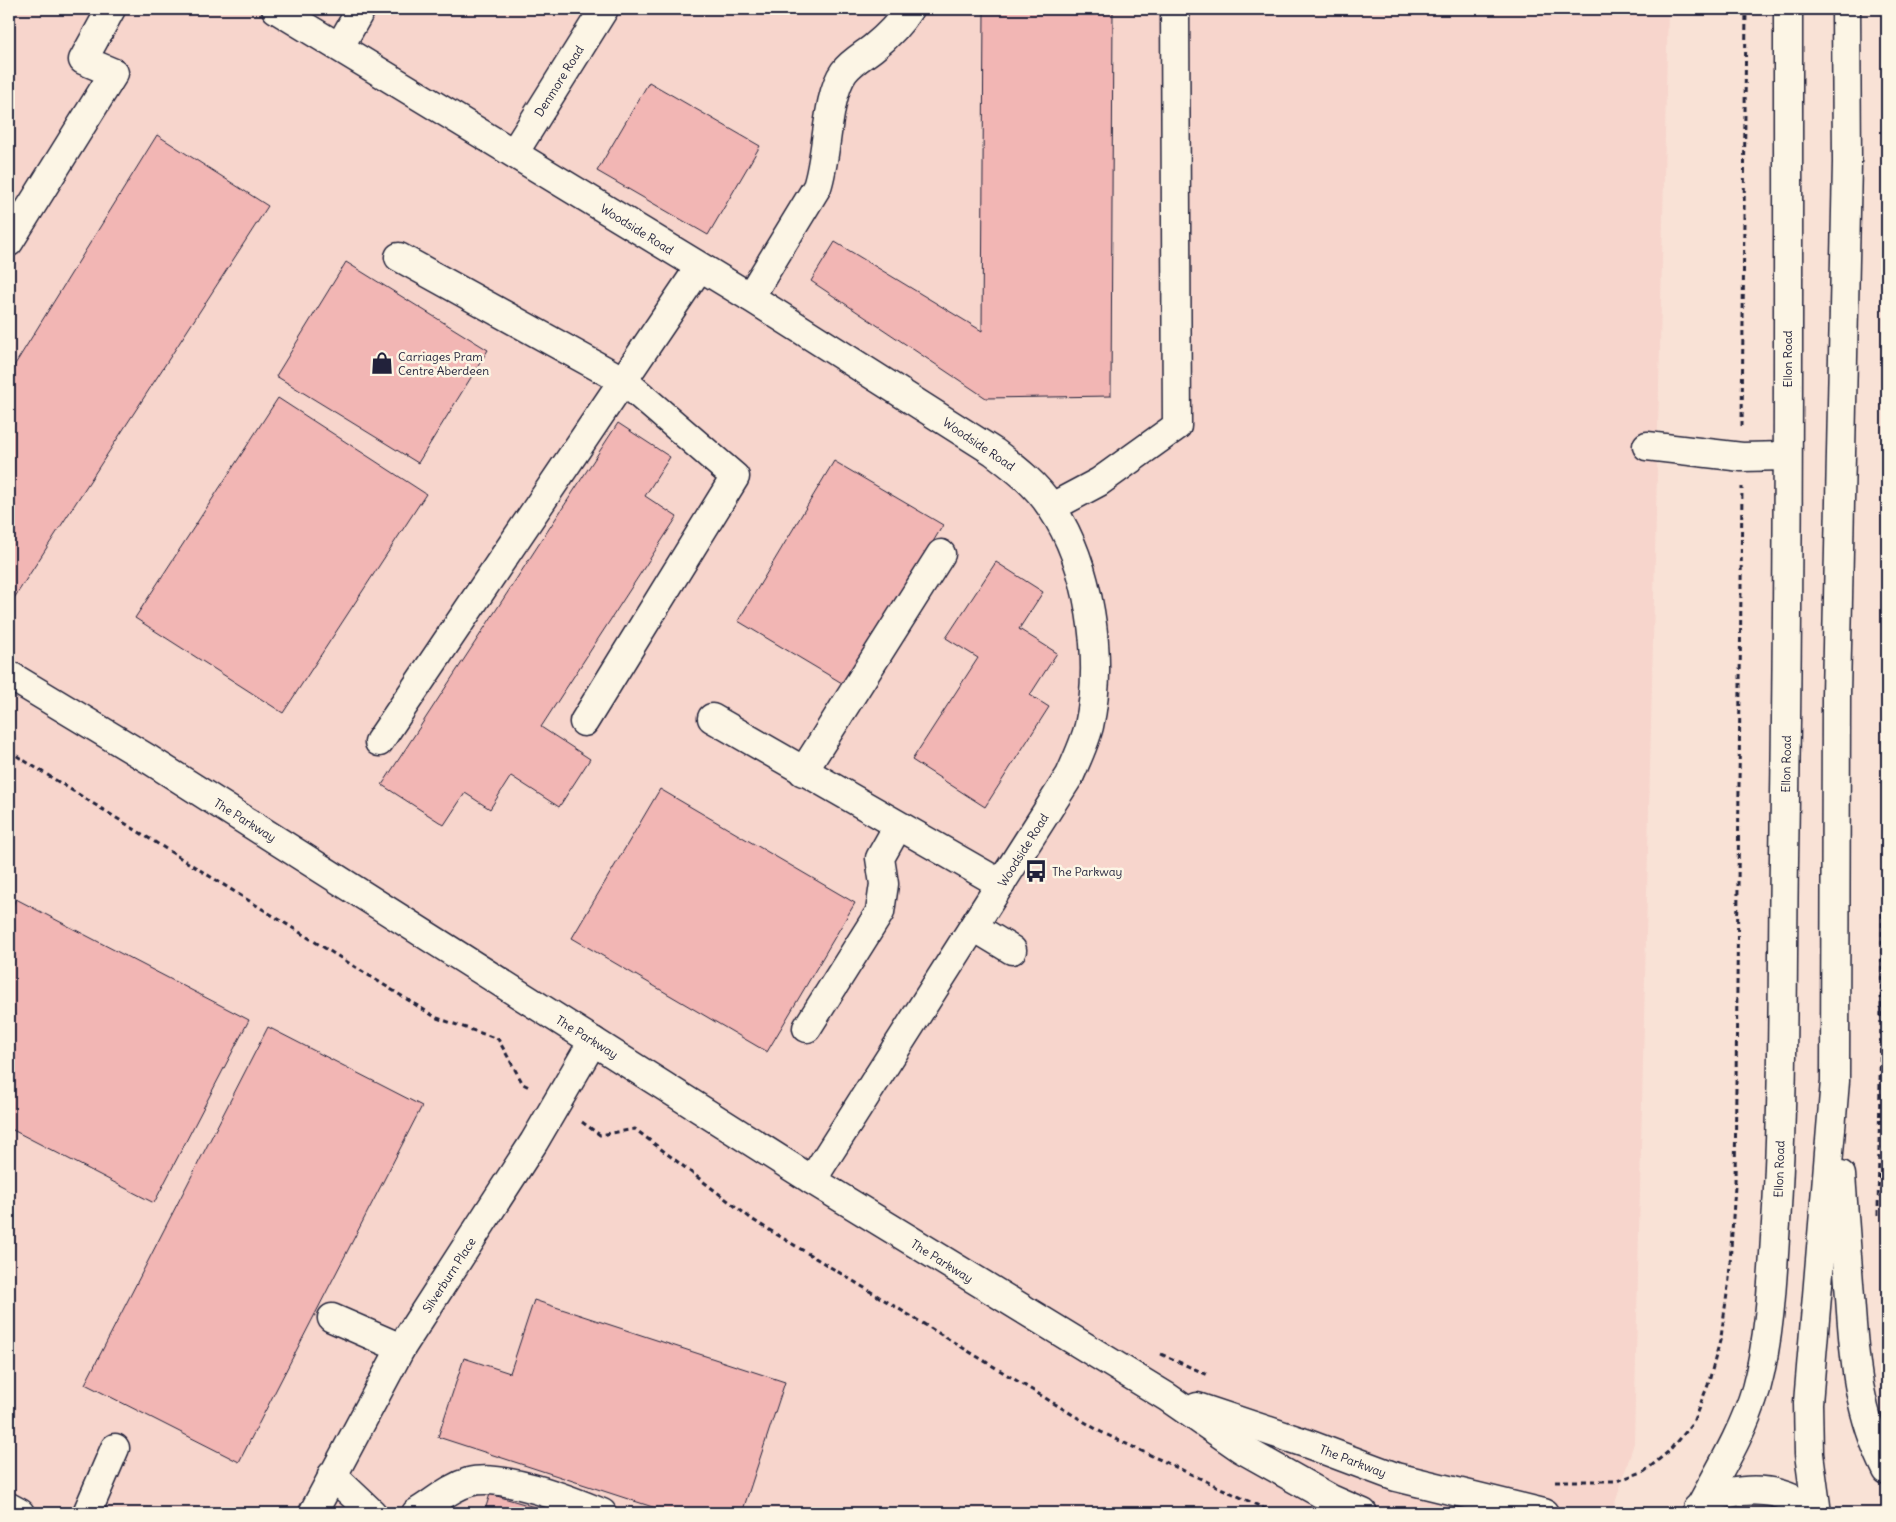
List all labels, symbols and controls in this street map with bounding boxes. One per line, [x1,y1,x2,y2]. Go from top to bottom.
street label: Denmore Road [531,43,587,119]
street label: Woodside Road [598,200,676,258]
street label: Ellon Road [1780,330,1795,388]
place label: Carriages Pram Centre Aberdeen [398,349,489,378]
shop icon: Carriages Pram Centre Aberdeen [369,350,395,376]
street label: Woodside Road [940,414,1018,474]
street label: Ellon Road [1778,735,1794,793]
street label: The Parkway [211,795,279,845]
street label: Woodside Road [994,811,1052,889]
bus stop icon: The Parkway [1023,858,1049,884]
place label: The Parkway [1052,864,1122,879]
street label: The Parkway [553,1012,621,1062]
street label: Ellon Road [1771,1140,1787,1198]
street label: Silverburn Place [419,1235,479,1315]
street label: The Parkway [908,1236,976,1286]
street label: The Parkway [1317,1441,1389,1481]

